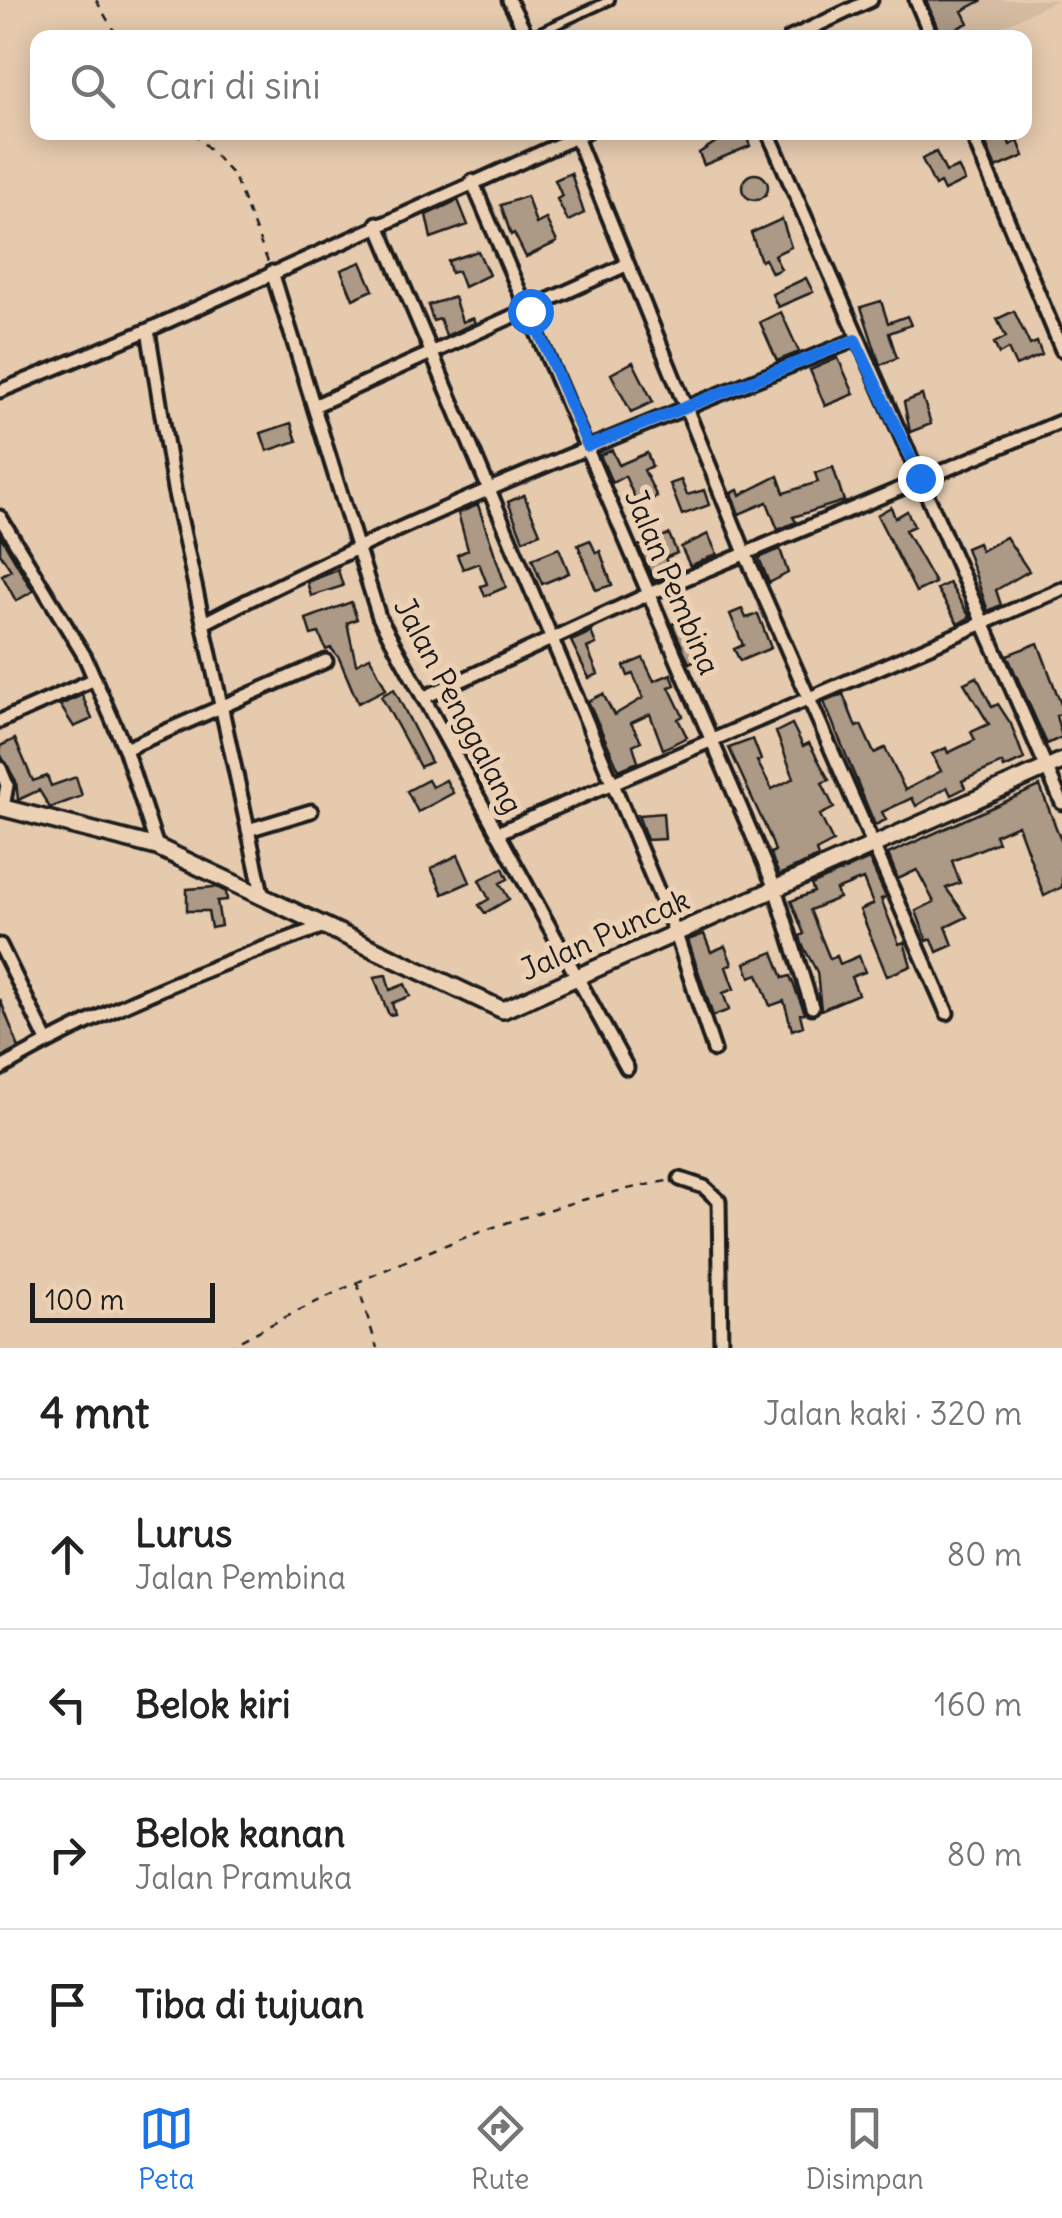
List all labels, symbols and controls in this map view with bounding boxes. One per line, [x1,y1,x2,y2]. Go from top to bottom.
search box [30,30,1032,140]
icon: search [65,58,120,113]
text: Cari di sini [145,62,321,109]
route start [508,289,554,335]
route end [898,456,944,502]
street label: Jalan Pembina [617,483,729,680]
street label: Jalan Penggalang [386,591,532,820]
street label: Jalan Puncak [514,880,695,988]
scale bar [30,1278,215,1322]
text: 100 m [45,1282,124,1318]
text: 4 mnt [40,1387,149,1439]
text: Jalan kaki · 320 m [763,1393,1022,1434]
text: Lurus [135,1510,232,1557]
icon: ahead [40,1527,95,1582]
text: 80 m [947,1534,1022,1575]
text: Jalan Pembina [135,1557,346,1598]
icon: left [40,1677,95,1732]
text: Belok kiri [135,1681,291,1728]
text: 160 m [934,1684,1022,1725]
text: Belok kanan [135,1810,345,1857]
icon: right [40,1827,95,1882]
text: 80 m [947,1834,1022,1875]
text: Jalan Pramuka [135,1857,352,1898]
icon: arrive [40,1977,95,2032]
text: Tiba di tujuan [135,1981,364,2028]
tab: Peta [138,2101,195,2197]
tab: Rute [471,2101,529,2197]
tab: Disimpan [806,2101,924,2197]

